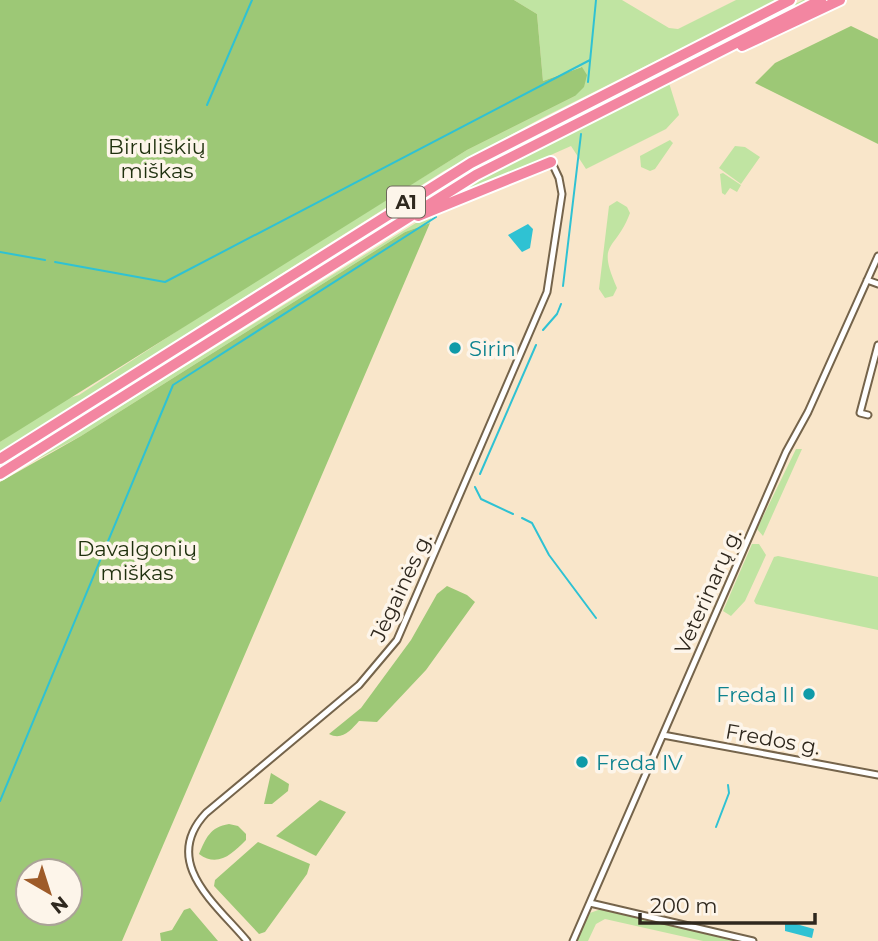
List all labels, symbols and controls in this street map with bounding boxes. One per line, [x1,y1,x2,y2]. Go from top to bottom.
park label: Biruliškių miškas [108,134,206,183]
road number: A1 [387,186,425,218]
place label: Sirin [469,336,516,361]
marker: Sirin [447,340,463,356]
street label: Veterinarų g. [669,525,747,657]
street label: Jėgainės g. [365,529,437,646]
park label: Davalgonių miškas [77,536,197,585]
place label: Freda II [716,682,795,707]
marker: Freda II [801,686,817,702]
street label: Fredos g. [724,718,822,760]
place label: Freda IV [596,750,683,775]
marker: Freda IV [574,754,590,770]
north arrow [14,857,84,927]
scale bar [640,881,815,925]
text: N [46,891,73,919]
text: 200 m [650,893,717,918]

